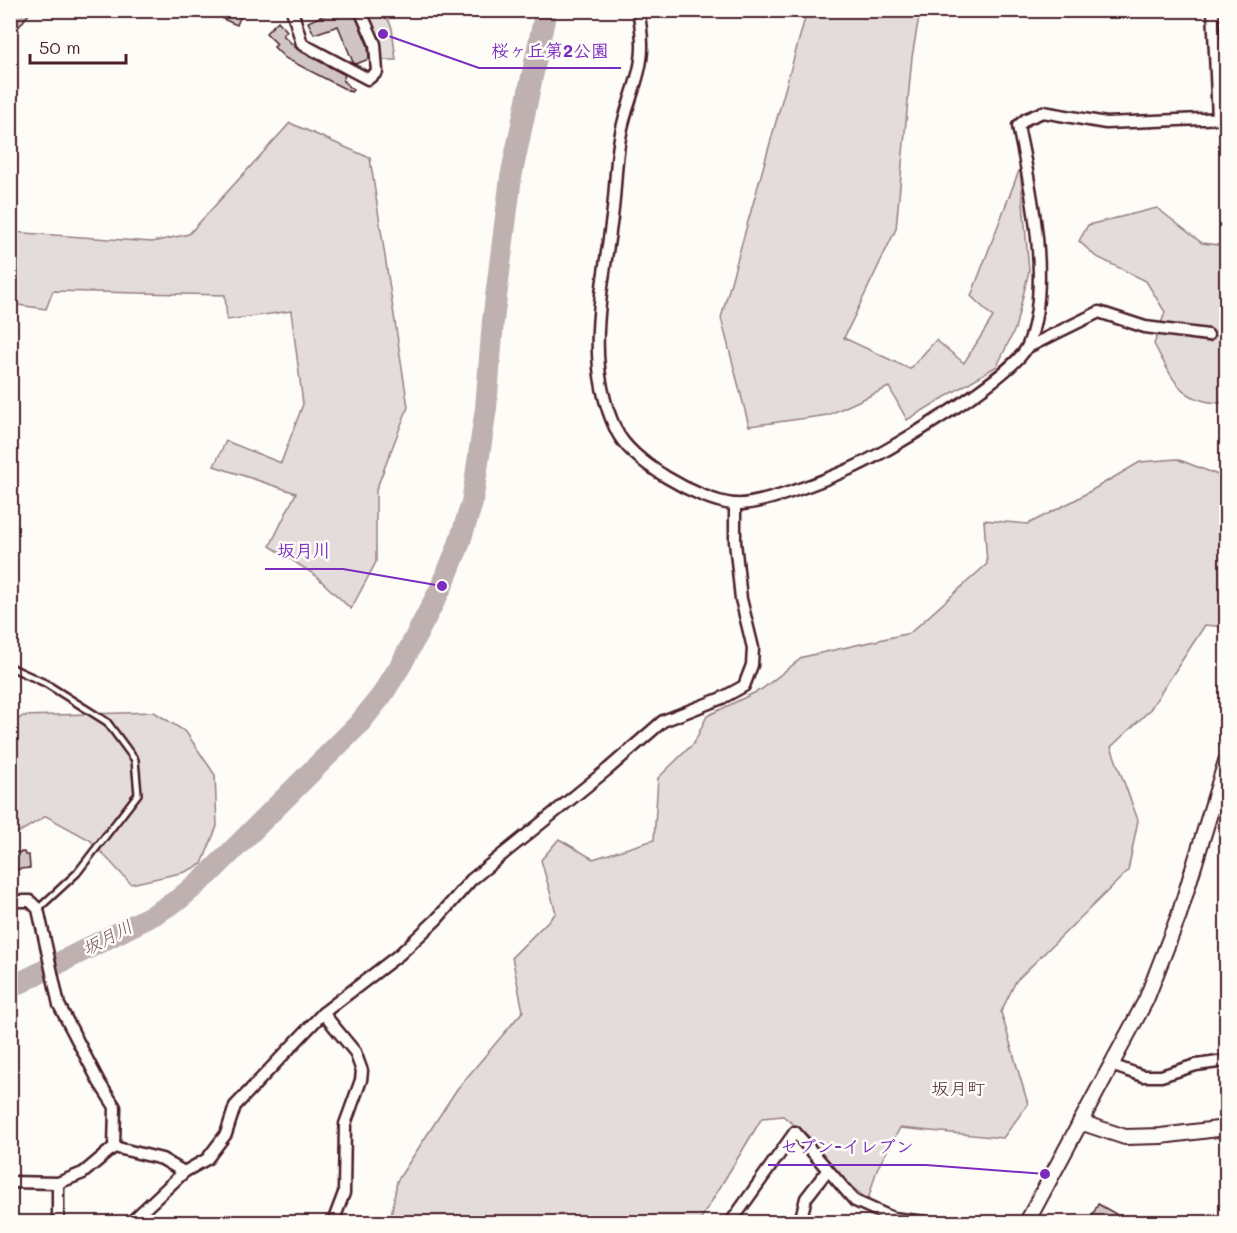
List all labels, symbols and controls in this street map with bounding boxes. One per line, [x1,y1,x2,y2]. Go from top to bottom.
scale bar [30,27,126,65]
callout: 桜ヶ丘第2公園 [479,32,621,68]
text: 50 m [39,35,81,59]
text: 桜ヶ丘第2公園 [491,38,609,62]
callout: 坂月川 [265,533,343,569]
text: 坂月川 [277,538,331,562]
water label: 坂月川 [78,914,136,960]
district label: 坂月町 [931,1076,985,1100]
callout: セブン-イレブン [768,1129,926,1165]
text: セブン-イレブン [780,1134,914,1158]

